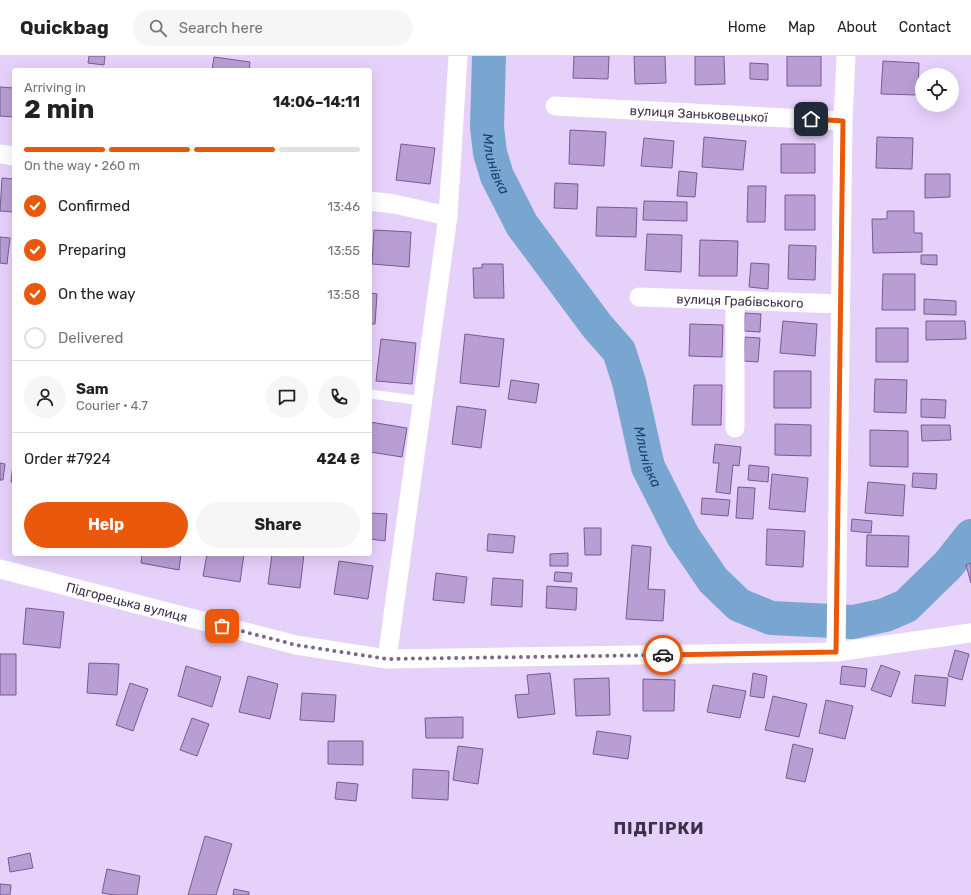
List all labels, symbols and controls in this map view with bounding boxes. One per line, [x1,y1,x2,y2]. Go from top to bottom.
search box [133,10,413,46]
text: Quickbag [20,16,109,39]
icon: search [147,17,169,39]
text: Search here [179,19,263,37]
text: Home [728,19,766,36]
text: Map [788,19,815,36]
text: About [837,19,877,36]
text: Contact [899,19,951,36]
map controls [915,68,959,112]
button: locate [915,68,959,112]
text: Arriving in [24,80,86,95]
text: 14:06–14:11 [273,93,360,111]
text: 2 min [24,94,94,125]
pin [794,102,828,136]
street label: вулиця Заньковецької [629,103,769,125]
icon: home [800,108,822,130]
water label: Млинівка [479,132,513,197]
text: On the way · 260 m [24,158,140,173]
icon: check [24,195,46,217]
text: Confirmed [58,197,130,215]
text: 13:46 [327,199,360,214]
icon: check [24,239,46,261]
text: Preparing [58,241,126,259]
text: 13:55 [328,243,360,258]
icon: check [24,283,46,305]
text: On the way [58,285,136,303]
text: 13:58 [327,287,360,302]
street label: вулиця Грабівського [676,291,804,311]
text: Delivered [58,329,123,347]
button: person [24,376,66,418]
button: chat [266,376,308,418]
button: phone [318,376,360,418]
text: Sam [76,380,109,398]
text: Courier · 4.7 [76,398,148,413]
water label: Млинівка [630,425,665,490]
text: Order #7924 [24,450,111,468]
text: 424 ₴ [316,450,360,468]
button: Help [24,502,188,548]
button: Share [196,502,360,548]
street label: Підгорецька вулиця [64,579,189,625]
pin [205,609,239,643]
icon: bag [211,615,233,637]
courier [643,635,683,675]
icon: car [652,644,674,666]
district label: ПІДГІРКИ [613,818,705,838]

